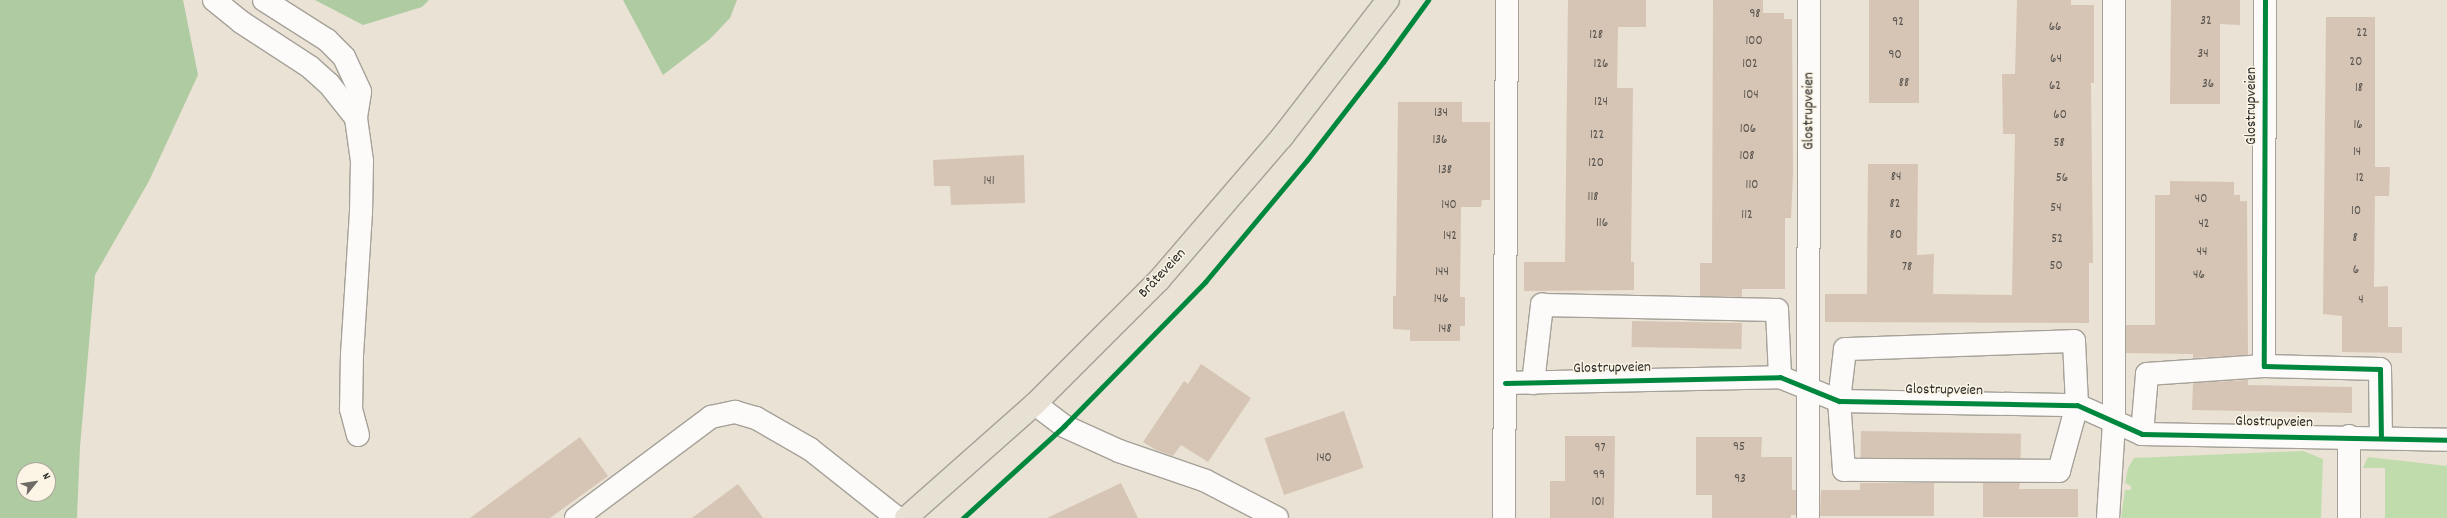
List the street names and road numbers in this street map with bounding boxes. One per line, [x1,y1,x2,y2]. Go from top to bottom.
street label: Glostrupveien [2244,67,2262,145]
street label: Glostrupveien [1801,72,1819,150]
street label: Bråteveien [1135,245,1191,303]
street label: Glostrupveien [1573,359,1651,379]
street label: Glostrupveien [1905,381,1983,401]
street label: Glostrupveien [2235,413,2313,433]

